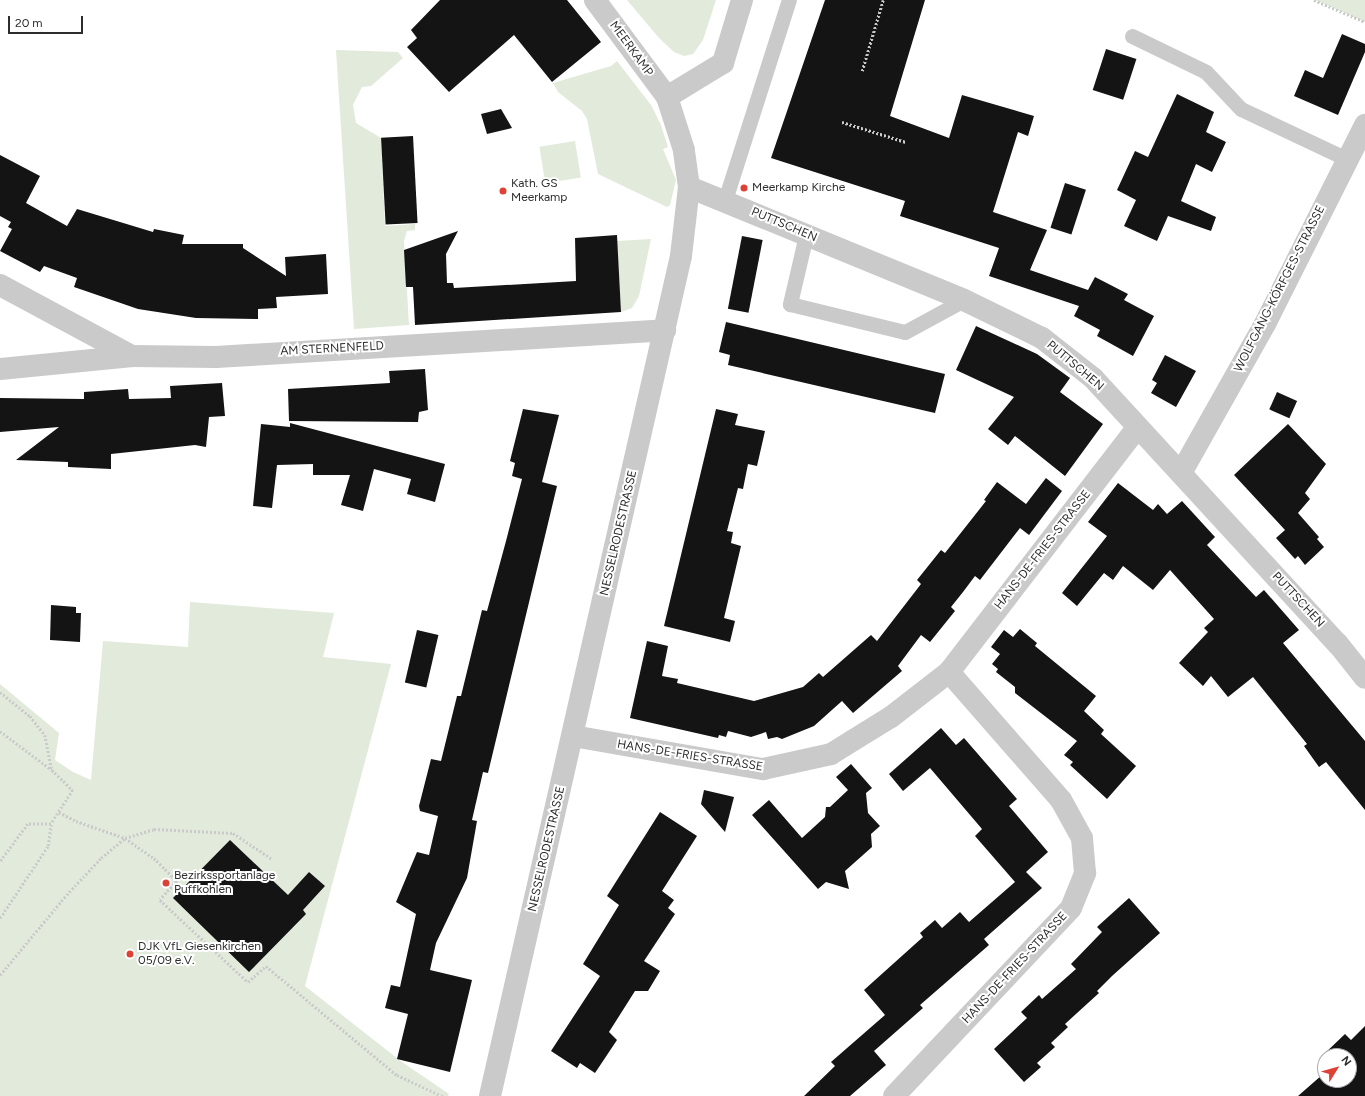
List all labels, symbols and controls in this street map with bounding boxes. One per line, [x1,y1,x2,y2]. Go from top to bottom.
scale bar [10,8,85,34]
text: 20 m [15,16,43,30]
street label: MEERKAMP [606,19,656,79]
place label: Kath. GS Meerkamp [511,177,567,205]
place label: Meerkamp Kirche [752,181,845,195]
marker: Meerkamp Kirche [739,183,749,193]
marker: Kath. GS Meerkamp [498,186,508,196]
street label: WOLFGANG-KÖRFGES-STRASSE [1232,203,1328,375]
street label: PUTTSCHEN [749,205,819,245]
street label: PUTTSCHEN [1044,338,1106,394]
street label: AM STERNENFELD [280,339,384,359]
street label: NESSELRODESTRASSE [598,469,640,597]
street label: HANS-DE-FRIES-STRASSE [992,487,1094,613]
street label: PUTTSCHEN [1269,569,1327,631]
street label: HANS-DE-FRIES-STRASSE [616,737,764,775]
street label: NESSELRODESTRASSE [526,785,568,913]
place label: Bezirkssportanlage Puffkohlen [174,869,275,897]
marker: Bezirkssportanlage Puffkohlen [161,878,171,888]
street label: HANS-DE-FRIES-STRASSE [959,909,1071,1027]
place label: DJK VfL Giesenkirchen 05/09 e.V. [138,940,261,968]
marker: DJK VfL Giesenkirchen 05/09 e.V. [125,949,135,959]
north arrow [1317,1048,1357,1088]
text: N [1338,1054,1354,1068]

